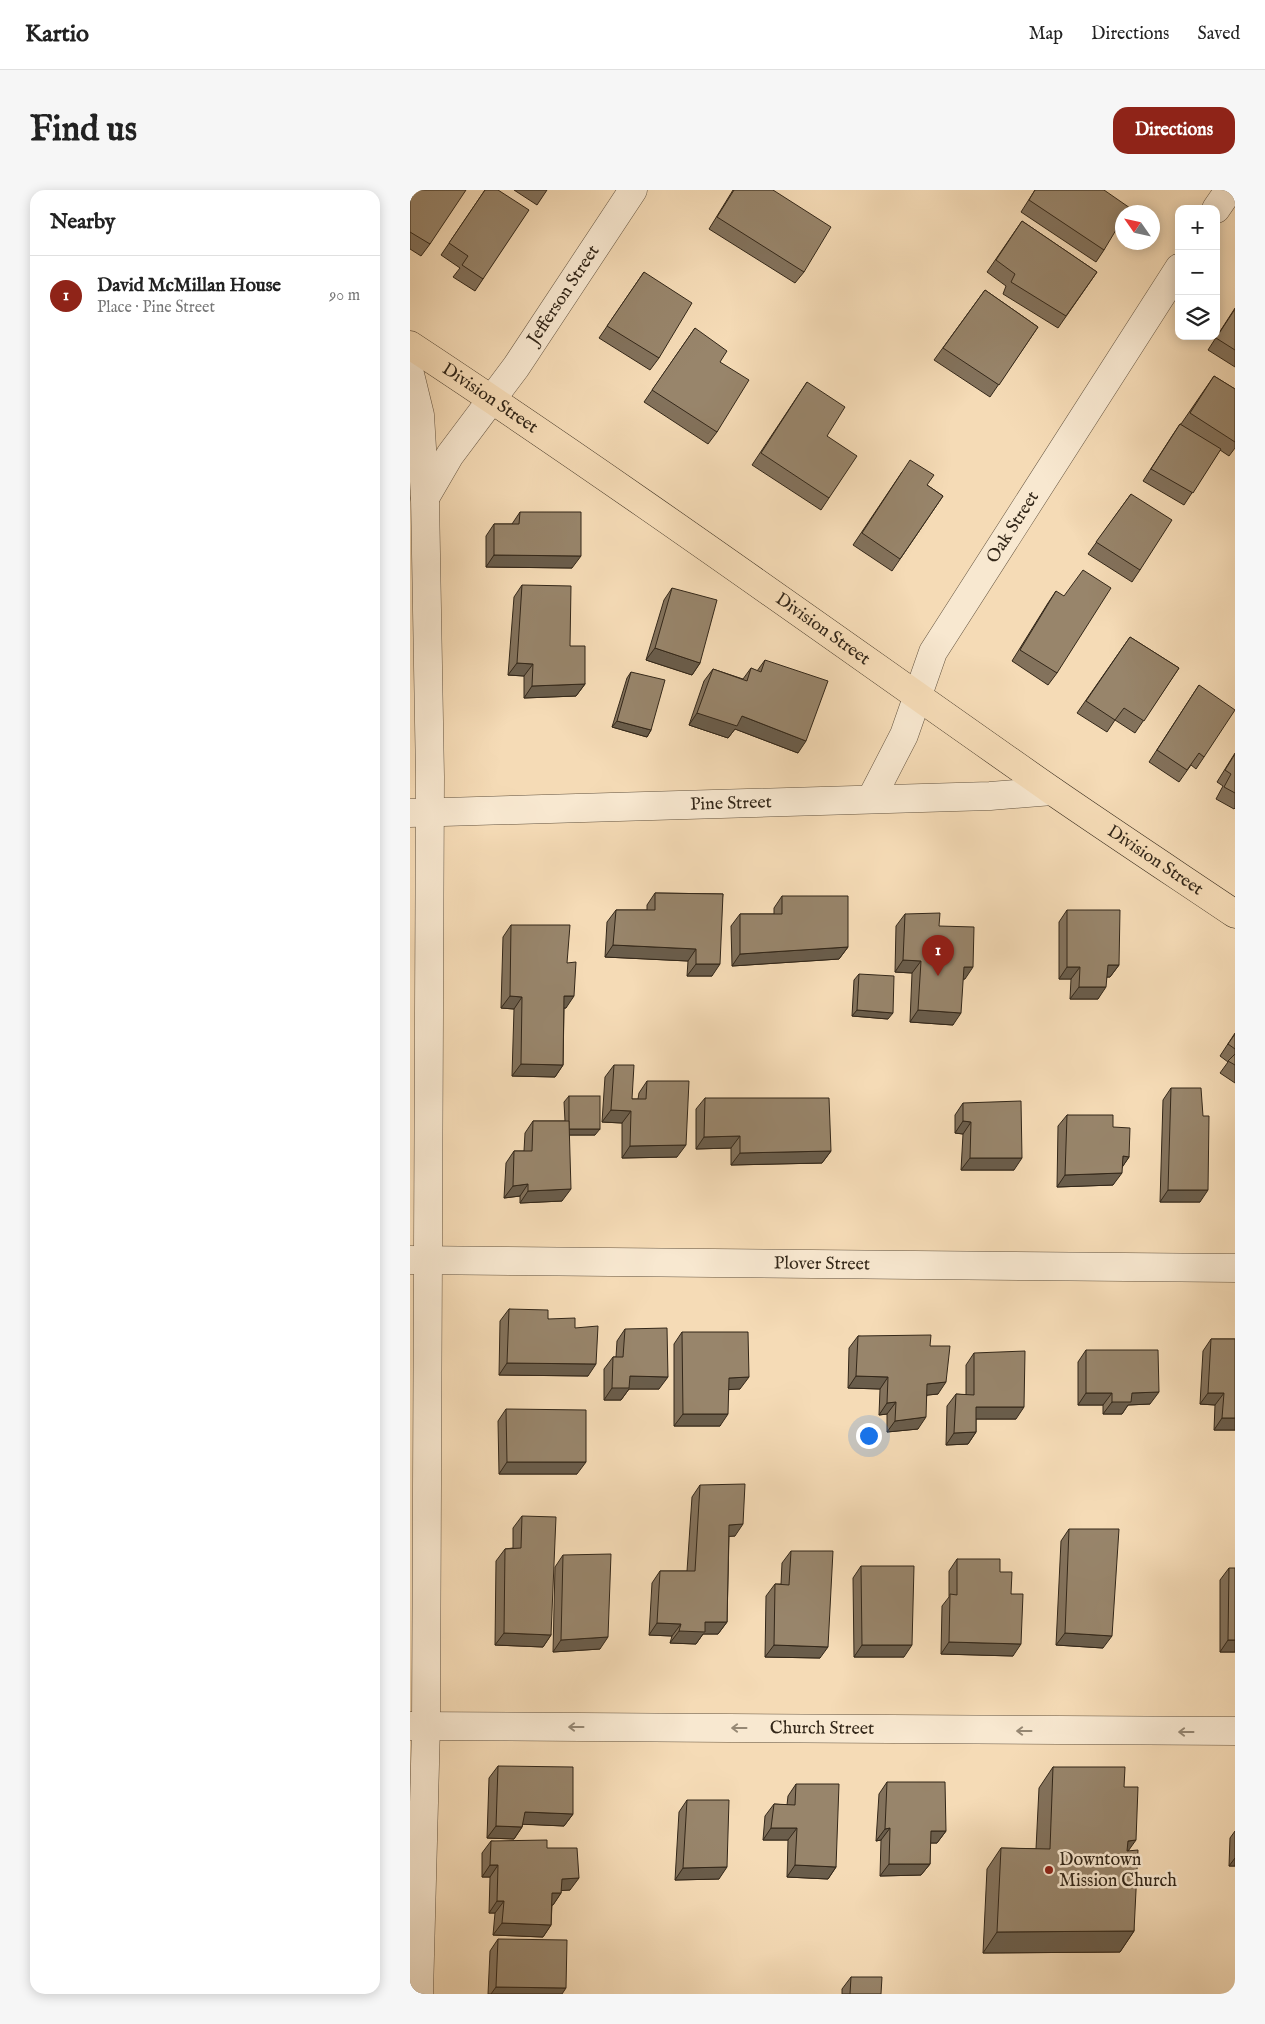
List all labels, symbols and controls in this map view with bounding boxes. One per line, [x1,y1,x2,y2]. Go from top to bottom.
text: Kartio [25,19,89,50]
text: Map [1029,23,1063,46]
text: Directions [1091,23,1169,46]
text: Saved [1197,23,1240,46]
button: Directions [1113,107,1235,154]
text: Find us [30,108,137,153]
north arrow [1115,205,1160,250]
map controls [1175,205,1220,340]
button: + [1175,205,1220,250]
text: Nearby [50,209,115,236]
street label: Jefferson Street [521,241,605,351]
button: − [1175,250,1220,295]
text: David McMillan House [97,274,281,298]
text: 1 [63,286,69,306]
text: 90 m [329,286,360,306]
button: layers [1175,295,1220,340]
text: Place · Pine Street [97,298,215,318]
street label: Division Street [437,358,542,439]
street label: Oak Street [981,487,1044,568]
street label: Division Street [771,588,875,671]
street label: Pine Street [690,791,772,816]
street label: Division Street [1103,820,1208,901]
pin: 1 [922,935,954,976]
street label: Plover Street [774,1252,870,1276]
your location [856,1423,882,1449]
street label: Church Street [770,1717,874,1740]
one-way arrow [569,1722,585,1732]
one-way arrow [731,1724,747,1733]
one-way arrow [1016,1726,1032,1736]
one-way arrow [1179,1727,1195,1737]
place label: Downtown Mission Church [1059,1849,1177,1893]
marker: Downtown Mission Church [1043,1864,1055,1876]

